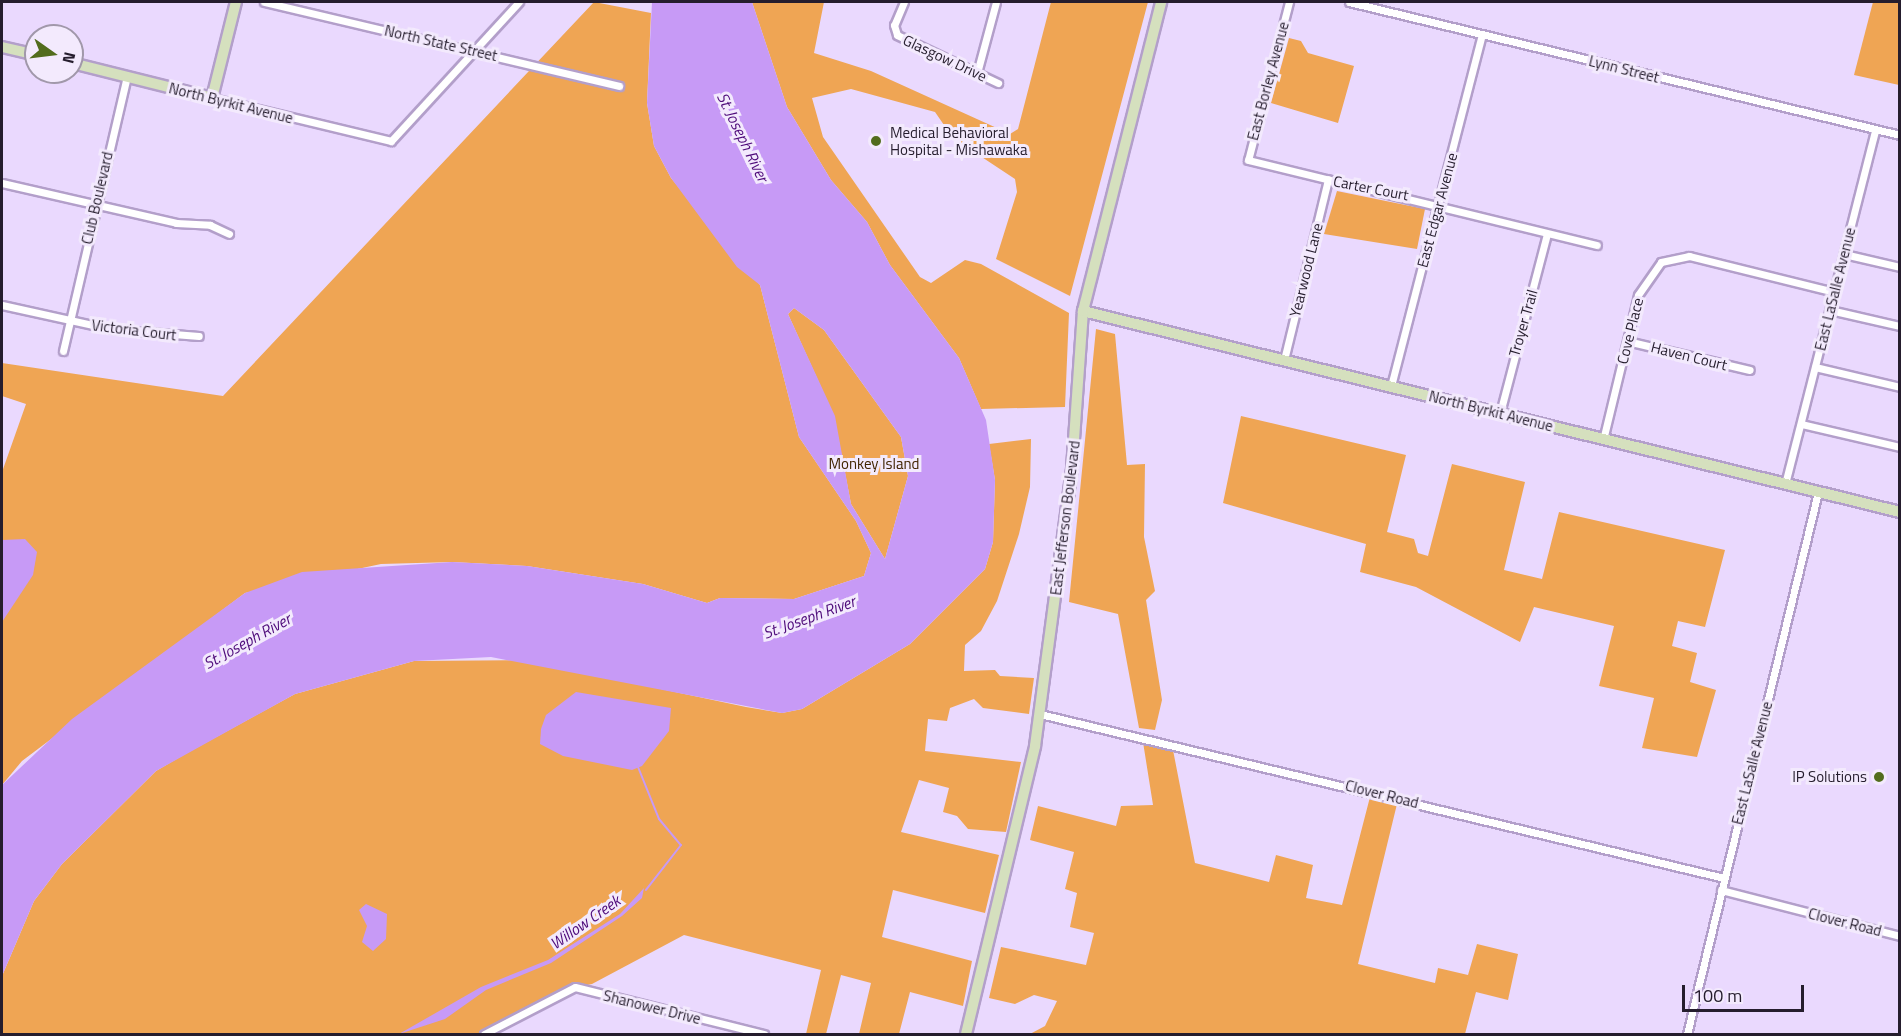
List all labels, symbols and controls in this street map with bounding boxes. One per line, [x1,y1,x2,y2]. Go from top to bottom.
street label: East Borley Avenue [1244,20,1292,142]
street label: North State Street [383,21,499,65]
north arrow [24,24,84,84]
street label: Glasgow Drive [900,31,990,85]
text: N [57,50,83,66]
street label: Lynn Street [1587,52,1661,86]
street label: North Byrkit Avenue [167,79,295,127]
water label: St. Joseph River [713,89,773,185]
place label: Medical Behavioral Hospital - Mishawaka [890,123,1028,158]
marker: Medical Behavioral Hospital - Mishawaka [867,132,885,150]
street label: Club Boulevard [78,150,116,246]
street label: East Edgar Avenue [1413,151,1461,269]
street label: Carter Court [1332,172,1410,204]
street label: Yearwood Lane [1286,221,1326,319]
street label: East LaSalle Avenue [1811,225,1859,353]
street label: Troyer Trail [1505,288,1541,358]
street label: Cove Place [1613,296,1647,366]
street label: Victoria Court [91,316,177,344]
street label: Haven Court [1649,338,1729,374]
street label: North Byrkit Avenue [1427,387,1555,435]
street label: East Jefferson Boulevard [1047,440,1083,596]
park label: Monkey Island [828,455,920,473]
water label: St. Joseph River [760,591,858,643]
water label: St. Joseph River [200,609,294,673]
street label: East LaSalle Avenue [1728,699,1776,827]
place label: IP Solutions [1792,768,1867,786]
marker: IP Solutions [1872,770,1886,784]
street label: Clover Road [1343,776,1421,812]
water label: Willow Creek [546,891,624,953]
street label: Clover Road [1806,904,1884,940]
scale bar [1685,973,1806,1011]
text: 100 m [1693,982,1742,1009]
street label: Shanower Drive [601,986,703,1028]

